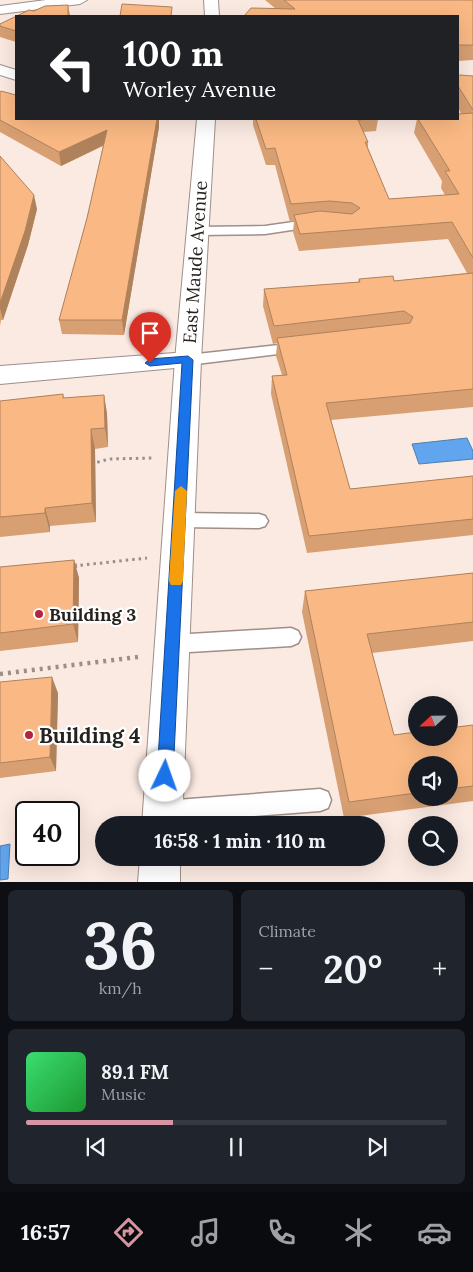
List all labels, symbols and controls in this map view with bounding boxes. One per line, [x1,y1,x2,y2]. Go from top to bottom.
text: 100 m [123,31,223,76]
icon: left [40,35,105,100]
text: Worley Avenue [123,75,276,103]
street label: East Maude Avenue [178,180,212,344]
pin [129,312,171,363]
icon: arrive [136,319,164,347]
place label: Building 3 [49,603,136,626]
marker: Building 3 [33,608,45,620]
north arrow [408,696,458,746]
map controls [408,696,458,866]
place label: Building 4 [39,722,141,749]
marker: Building 4 [23,729,35,741]
position arrow [138,749,190,801]
button: sound [408,756,458,806]
speed limit sign: 40 [15,801,80,866]
button: search [408,816,458,866]
text: 16:58 · 1 min · 110 m [154,829,326,853]
text: 36 [83,904,157,987]
text: Climate [259,921,316,941]
text: 20° [323,945,382,993]
text: − [259,951,273,987]
text: + [432,951,447,987]
text: km/h [99,978,142,998]
text: 89.1 FM [101,1060,169,1084]
text: Music [101,1084,146,1104]
icon: previous [82,1133,110,1161]
icon: pause [222,1133,250,1161]
icon: next [363,1133,391,1161]
icon: directions [111,1215,146,1250]
icon: music [188,1215,223,1250]
icon: phone [264,1215,299,1250]
icon: climate [341,1215,376,1250]
icon: car [417,1215,452,1250]
text: 16:57 [21,1218,70,1246]

